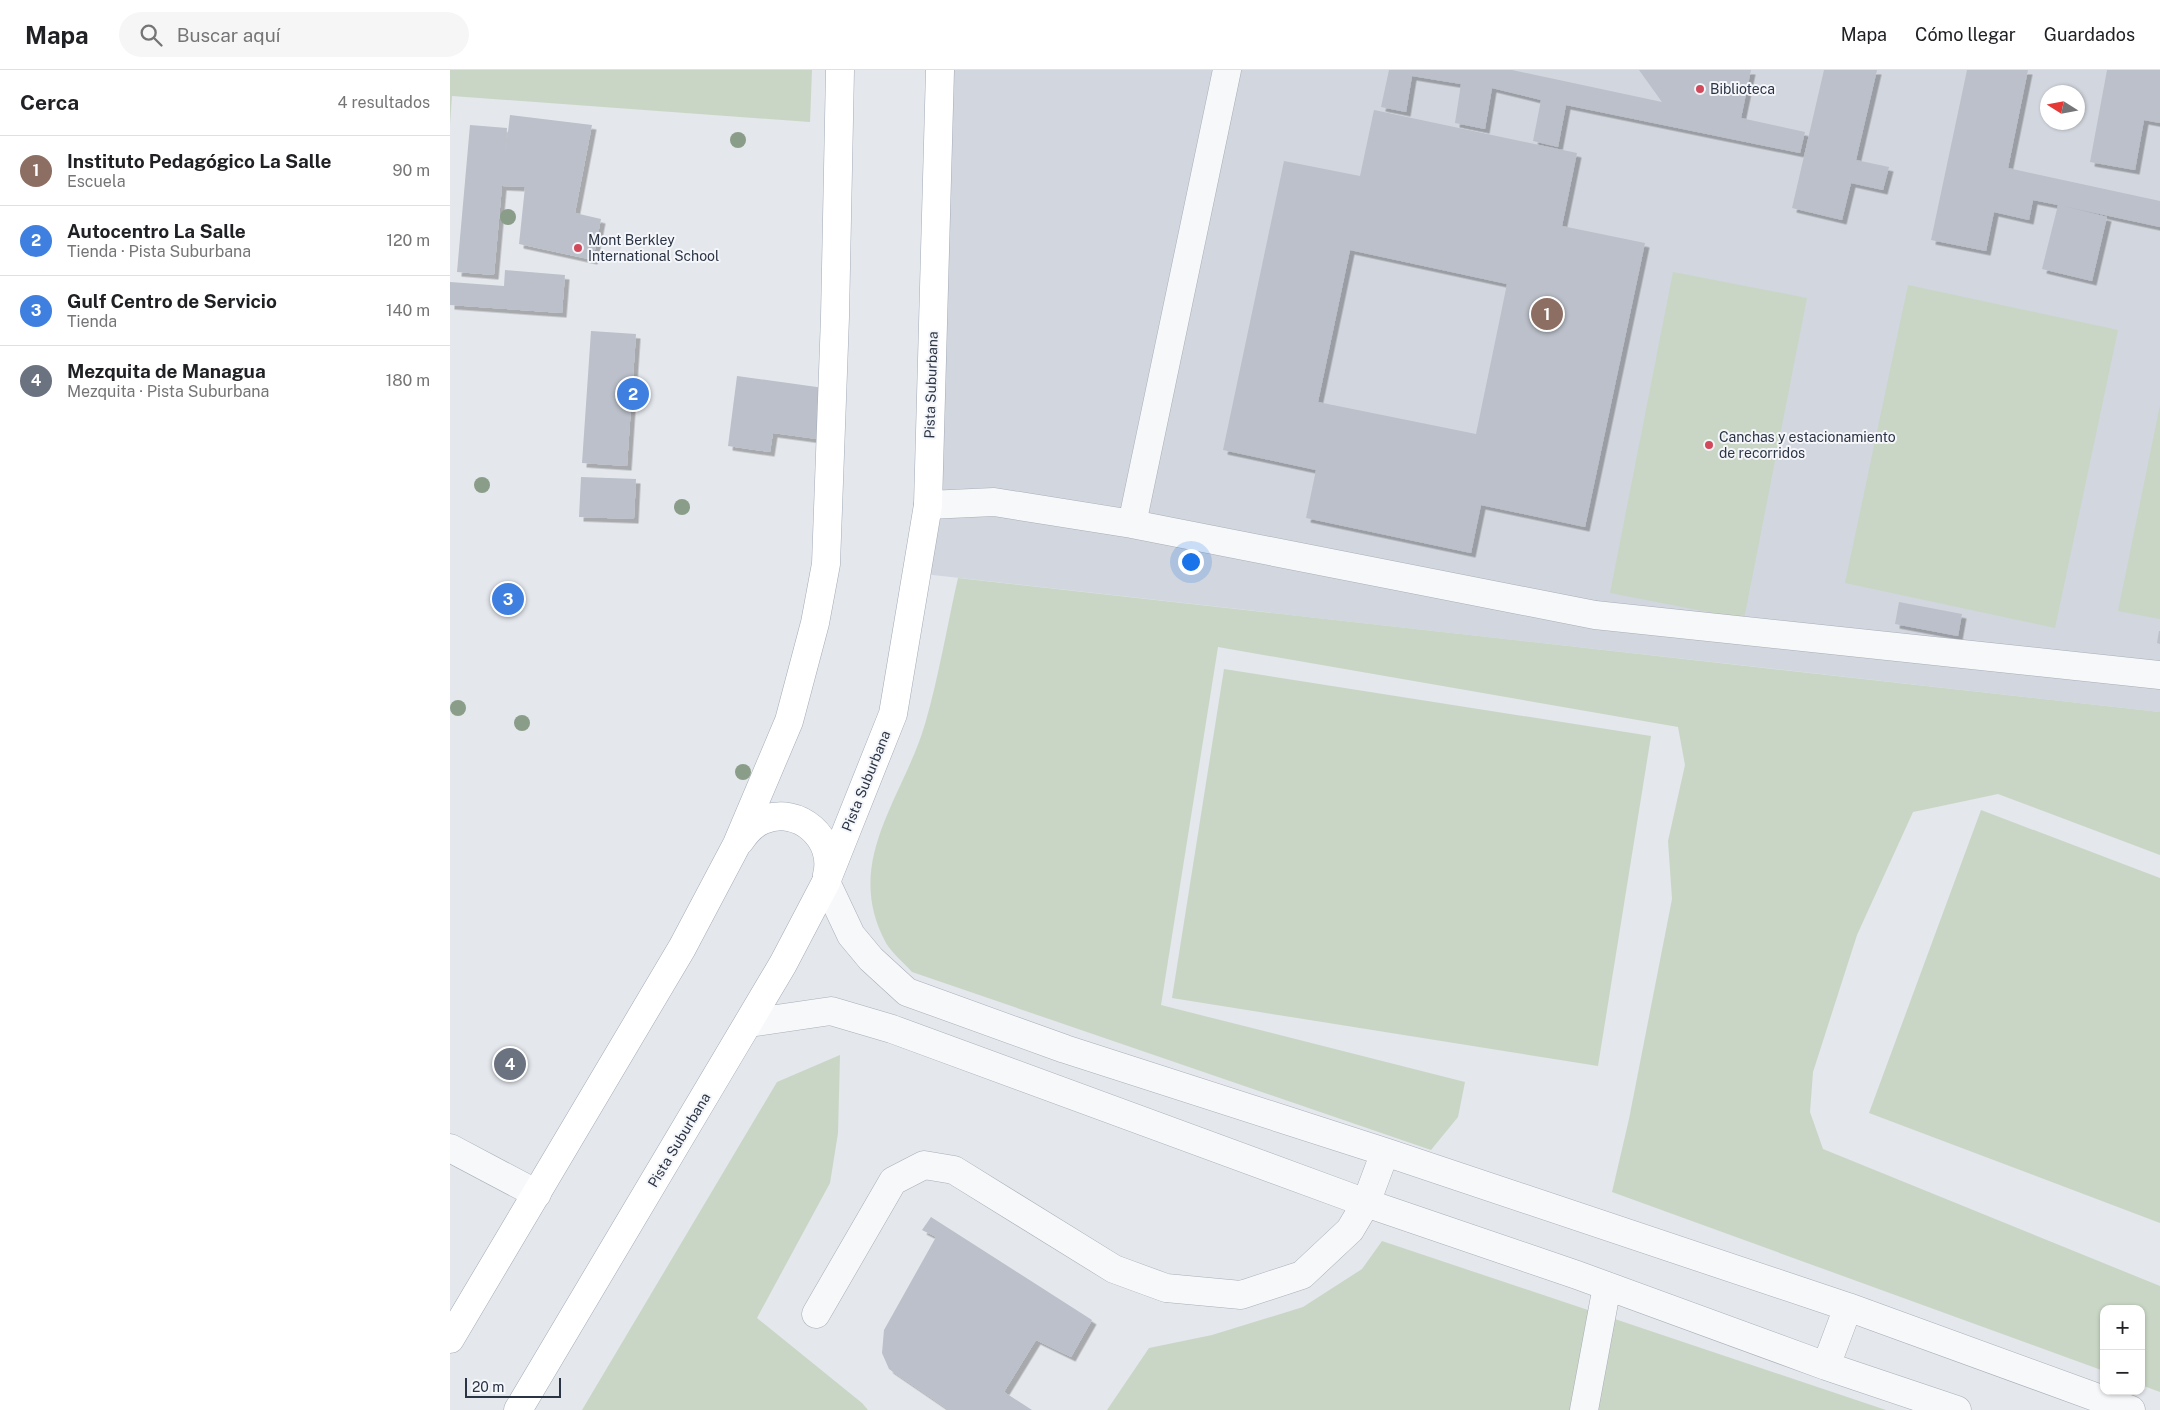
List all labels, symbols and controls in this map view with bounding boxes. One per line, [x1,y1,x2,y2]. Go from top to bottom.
search box [119,12,469,57]
text: Mapa [25,21,89,49]
icon: search [137,21,165,49]
text: Buscar aquí [177,24,280,46]
text: Mapa [1841,24,1887,45]
text: Cómo llegar [1915,24,2016,45]
text: Guardados [2044,24,2135,45]
place label: Biblioteca [1710,81,1775,97]
marker: Biblioteca [1694,83,1706,95]
north arrow [2040,85,2085,130]
text: Cerca [20,90,79,115]
text: 4 resultados [338,93,430,112]
text: Instituto Pedagógico La Salle [67,150,331,172]
text: 1 [33,161,39,180]
text: 90 m [393,161,430,180]
text: Escuela [67,172,126,191]
text: Autocentro La Salle [67,220,246,242]
text: 2 [31,231,41,250]
text: 120 m [386,231,430,250]
place label: Mont Berkley International School [588,232,719,264]
text: Tienda · Pista Suburbana [67,242,251,261]
marker: Mont Berkley International School [572,242,584,254]
text: Gulf Centro de Servicio [67,290,277,312]
pin: 1 [1531,295,1563,333]
text: 3 [31,301,41,320]
text: 140 m [386,301,430,320]
text: Tienda [67,312,117,331]
street label: Pista Suburbana [921,331,941,439]
text: Mezquita de Managua [67,360,266,382]
text: 4 [31,371,41,390]
text: 180 m [386,371,430,390]
pin: 2 [617,375,649,413]
text: Mezquita · Pista Suburbana [67,382,269,401]
place label: Canchas y estacionamiento de recorridos [1719,429,1896,461]
marker: Canchas y estacionamiento de recorridos [1703,439,1715,451]
your location [1178,549,1204,575]
pin: 3 [492,580,524,618]
street label: Pista Suburbana [838,728,894,834]
pin: 4 [494,1045,526,1083]
street label: Pista Suburbana [645,1090,713,1190]
map controls [2100,1305,2145,1395]
button: + [2100,1305,2145,1350]
button: − [2100,1350,2145,1395]
scale bar [465,1375,561,1398]
text: 20 m [472,1379,504,1395]

